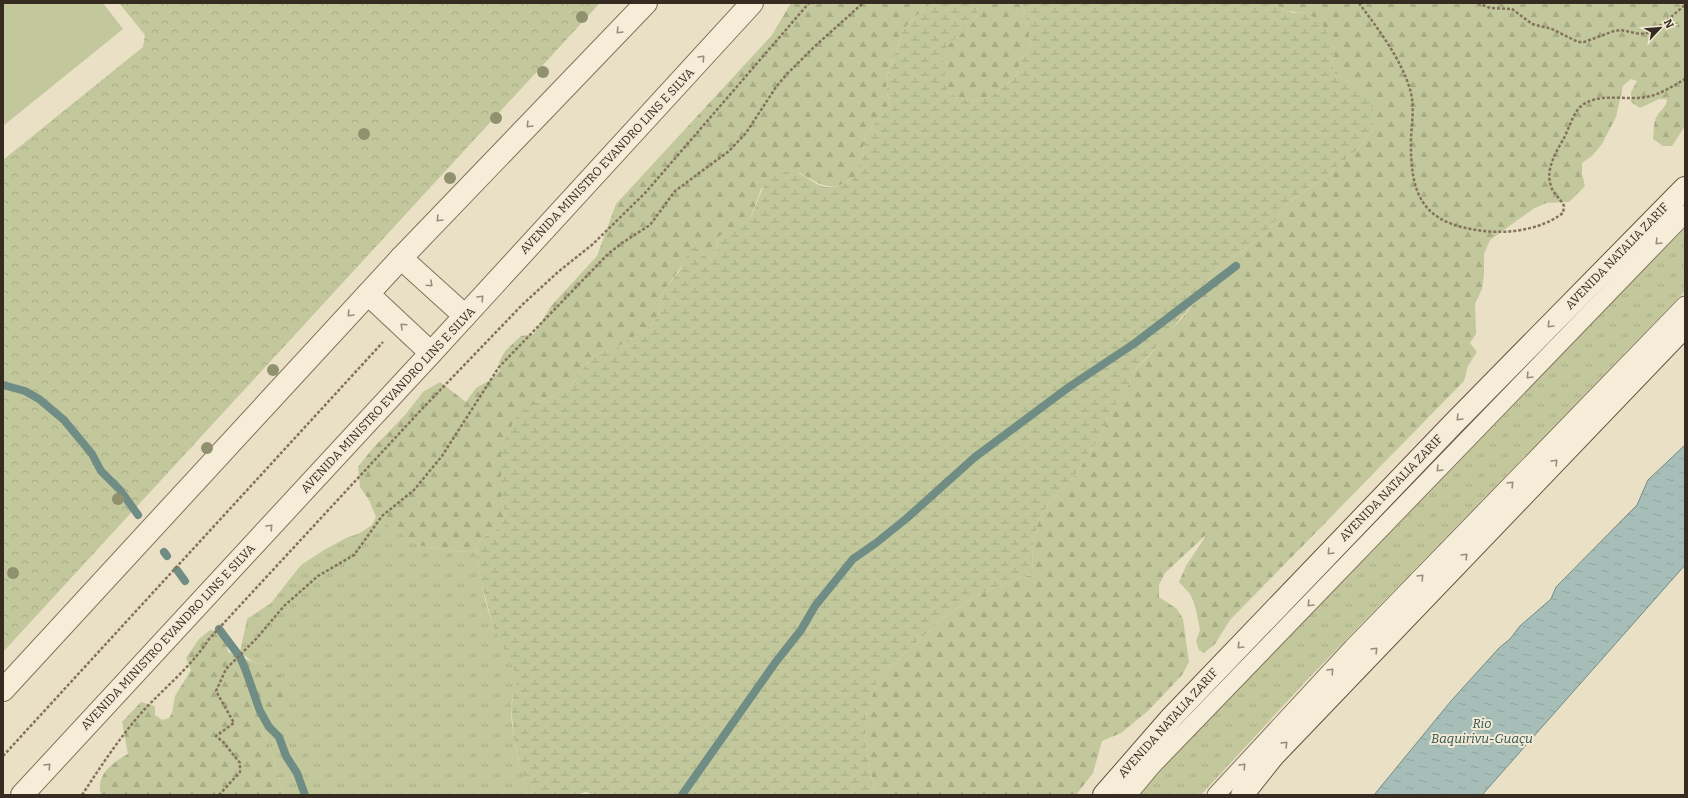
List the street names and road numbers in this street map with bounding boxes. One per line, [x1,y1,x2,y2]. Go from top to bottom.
street label: AVENIDA MINISTRO EVANDRO LINS E SILVA [517,65,697,257]
street label: AVENIDA NATALIA ZARIF [1563,200,1672,312]
street label: AVENIDA MINISTRO EVANDRO LINS E SILVA [298,304,478,496]
street label: AVENIDA NATALIA ZARIF [1337,432,1446,544]
street label: AVENIDA MINISTRO EVANDRO LINS E SILVA [78,541,258,733]
street label: AVENIDA NATALIA ZARIF [1115,665,1221,781]

